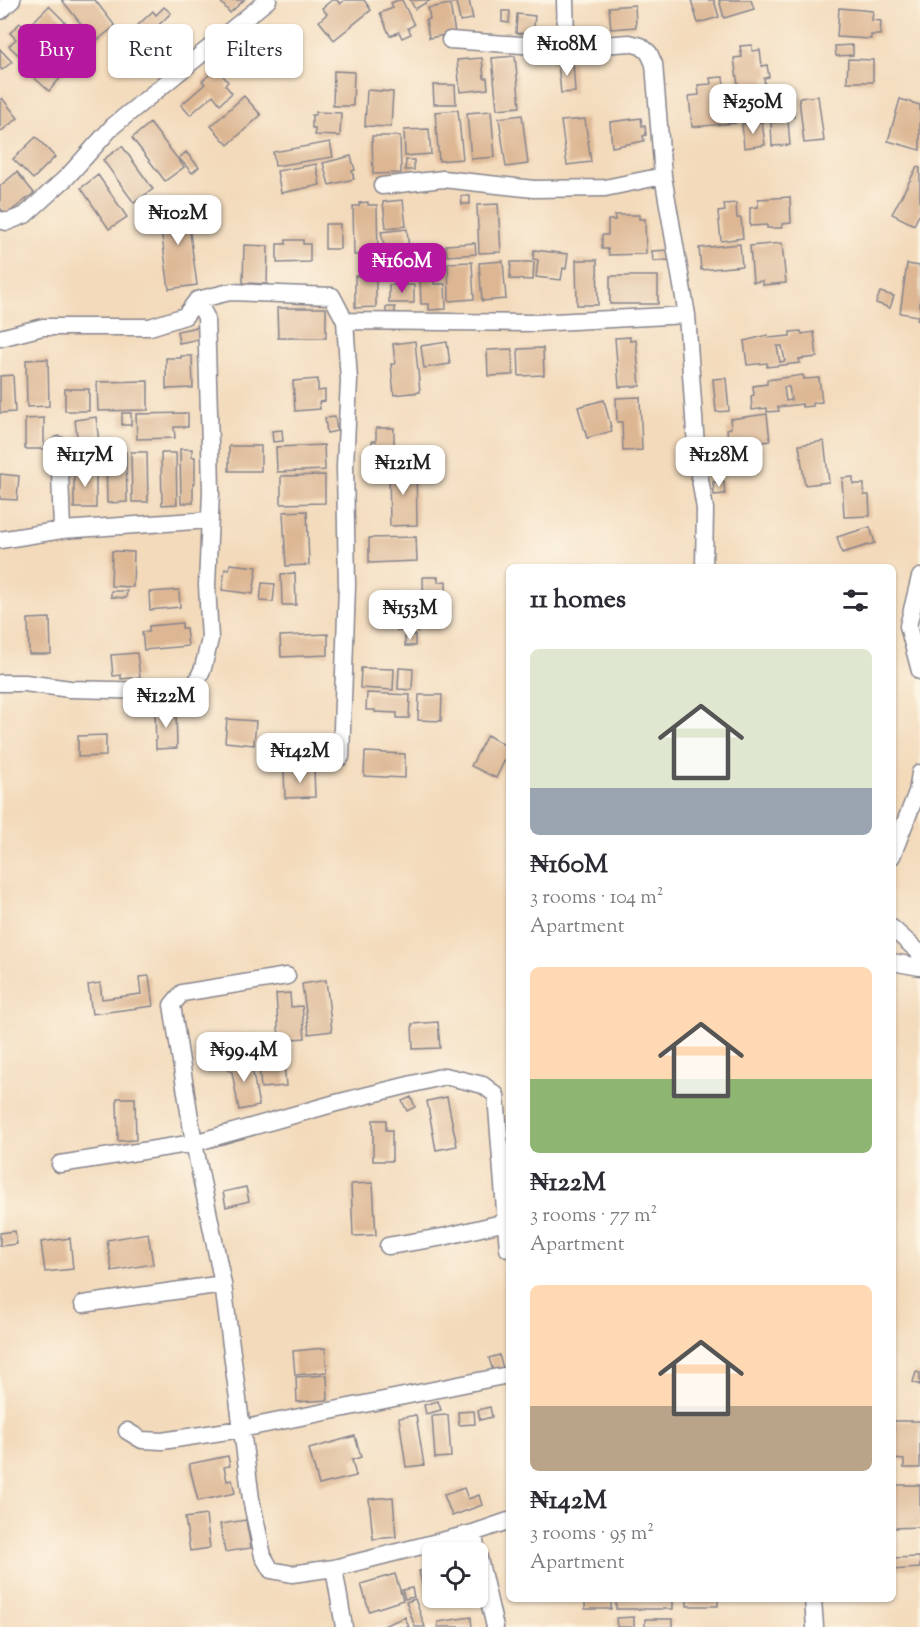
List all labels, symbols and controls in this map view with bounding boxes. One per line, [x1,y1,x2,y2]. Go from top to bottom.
chip: Buy [18,24,96,78]
chip: Rent [108,24,193,78]
chip: Filters [205,24,303,78]
pin: ₦108M [525,26,609,77]
text: ₦108M [537,31,597,60]
pin: ₦250M [711,84,795,135]
text: ₦250M [723,89,783,118]
pin: ₦102M [136,195,220,246]
text: ₦102M [148,200,208,229]
pin: ₦160M [360,243,444,294]
text: ₦160M [372,248,432,277]
pin: ₦117M [43,437,127,488]
pin: ₦128M [677,437,761,488]
text: ₦117M [57,442,113,471]
text: ₦128M [690,442,748,471]
pin: ₦121M [361,445,445,496]
text: ₦121M [375,450,431,479]
text: 11 homes [530,582,626,619]
icon: filters [839,584,872,617]
pin: ₦153M [368,590,452,641]
text: ₦153M [383,595,437,624]
pin: ₦122M [124,678,208,729]
text: ₦122M [137,683,195,712]
icon: home [647,688,755,796]
pin: ₦142M [258,733,342,784]
text: ₦142M [270,738,330,767]
text: ₦160M [530,847,608,884]
text: 3 rooms · 104 m² [530,884,664,913]
text: Apartment [530,913,625,942]
icon: home [647,1006,755,1114]
pin: ₦99.4M [195,1032,293,1083]
text: ₦99.4M [210,1037,278,1066]
text: ₦122M [530,1165,606,1202]
text: 3 rooms · 77 m² [530,1202,657,1231]
text: Apartment [530,1231,625,1260]
icon: home [647,1324,755,1432]
text: ₦142M [530,1483,607,1520]
text: 3 rooms · 95 m² [530,1520,654,1549]
map controls [422,1542,488,1608]
button: locate [422,1542,488,1608]
text: Apartment [530,1549,625,1578]

